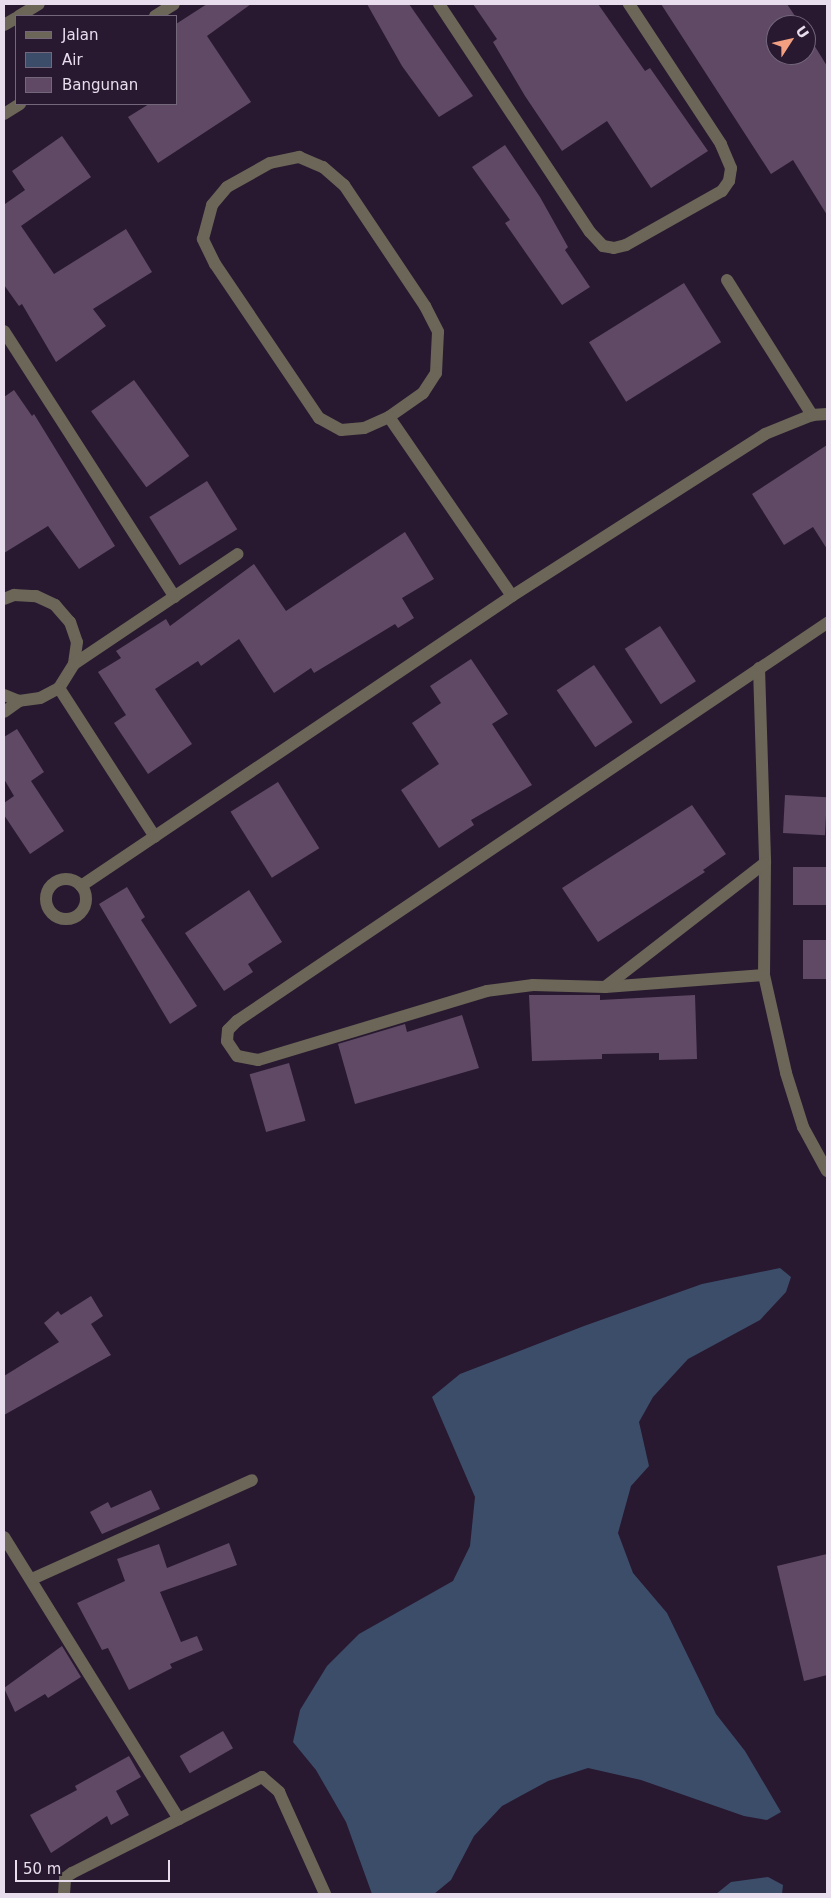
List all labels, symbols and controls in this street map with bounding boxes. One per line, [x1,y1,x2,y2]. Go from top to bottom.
legend [15,15,178,105]
north arrow [766,15,816,65]
text: U [793,23,812,41]
text: Jalan [62,26,98,44]
text: Air [62,51,83,69]
text: Bangunan [62,76,138,94]
scale bar [18,1850,172,1882]
text: 50 m [23,1860,61,1878]

